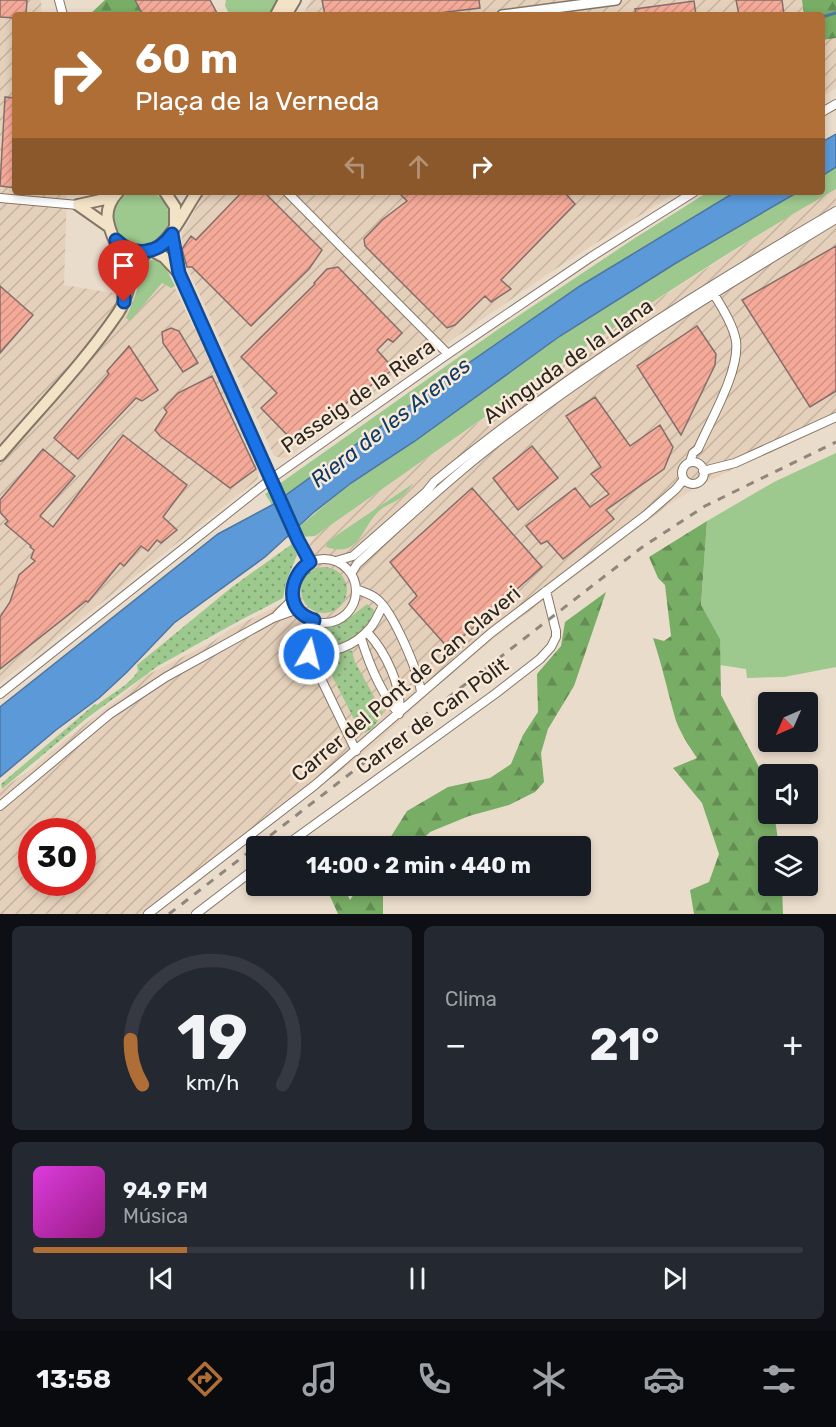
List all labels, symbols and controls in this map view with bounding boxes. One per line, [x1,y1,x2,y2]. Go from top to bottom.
text: 60 m [135,34,238,84]
icon: right [36,36,114,114]
text: Plaça de la Verneda [135,85,379,117]
icon: left [339,150,372,183]
icon: ahead [402,150,435,183]
icon: right [465,150,498,183]
pin [98,240,149,302]
icon: arrive [107,249,140,282]
street label: Avinguda de la Llana [478,293,657,429]
street label: Passeig de la Riera [276,333,439,458]
water label: Riera de les Arenes [305,352,476,493]
street label: Carrer del Pont de Can Claveri [286,581,525,787]
position arrow [277,622,341,686]
street label: Carrer de Can Pòlit [351,652,513,779]
north arrow [758,692,818,752]
map controls [758,692,818,896]
button: sound [758,764,818,824]
speed limit sign: 30 [18,818,96,896]
button: layers [758,836,818,896]
text: 14:00 · 2 min · 440 m [306,852,531,879]
text: Clima [445,987,497,1011]
text: 19 [176,1001,248,1075]
text: 21° [589,1018,660,1071]
text: − [445,1025,466,1064]
text: + [782,1025,803,1064]
text: km/h [185,1070,239,1095]
text: 94.9 FM [123,1177,208,1204]
text: Música [123,1204,188,1228]
icon: previous [145,1262,178,1295]
icon: pause [401,1262,434,1295]
icon: next [658,1262,691,1295]
icon: directions [184,1358,226,1400]
icon: music [299,1358,341,1400]
icon: phone [413,1358,455,1400]
icon: climate [528,1358,570,1400]
icon: car [643,1358,685,1400]
icon: filters [758,1358,800,1400]
text: 13:58 [36,1363,111,1395]

